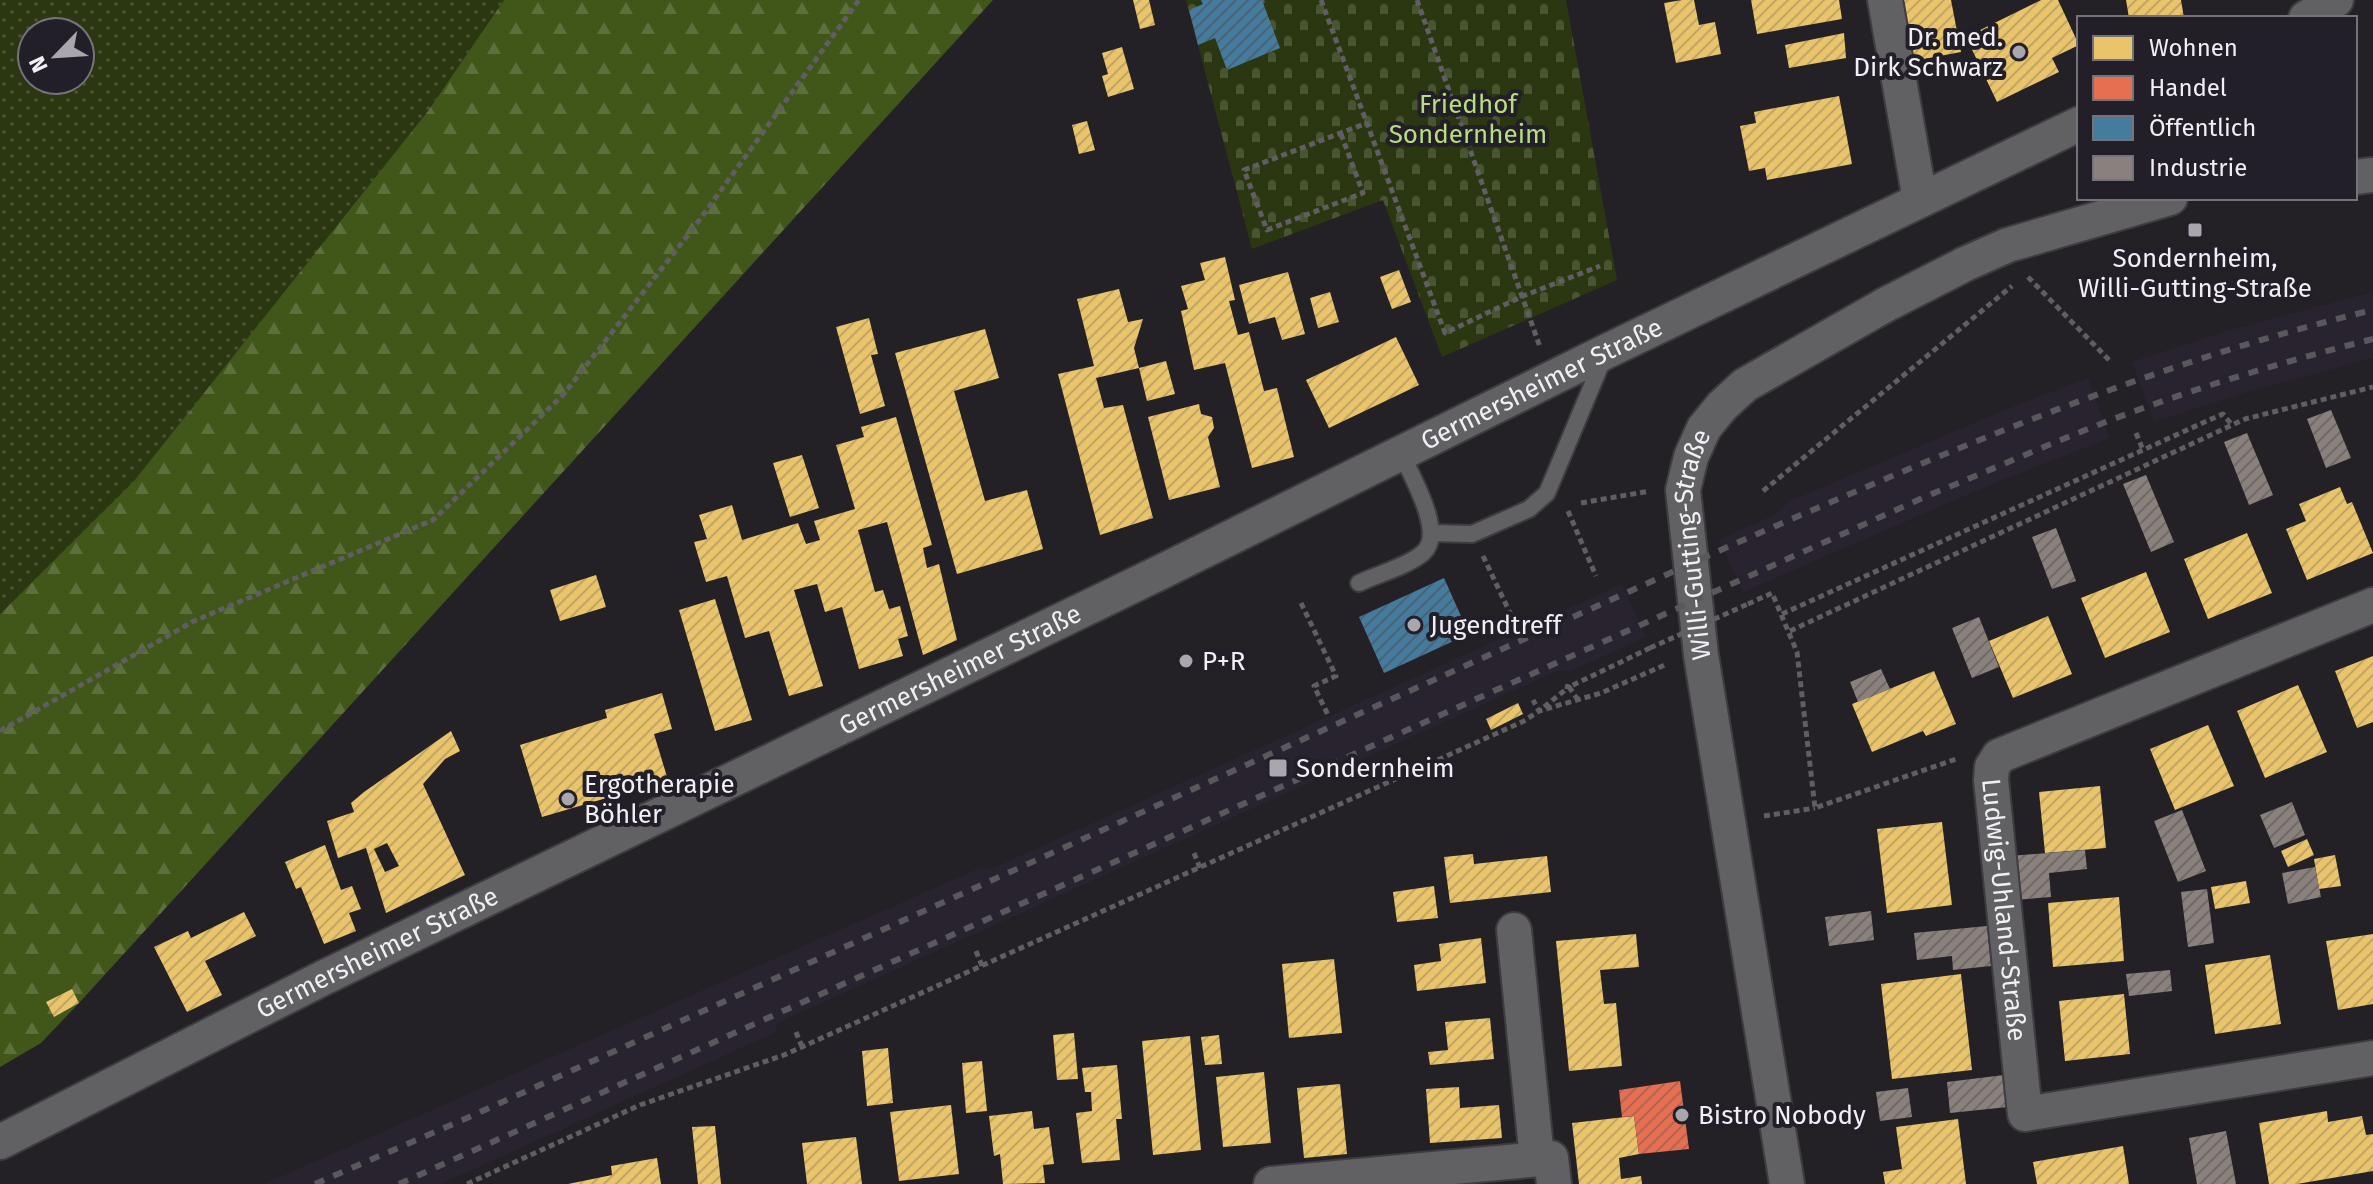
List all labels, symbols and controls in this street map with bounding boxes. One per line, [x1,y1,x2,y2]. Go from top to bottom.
north arrow [16,16,96,96]
legend [2077,16,2357,200]
place label: Dr. med. Dirk Schwarz [1853,22,2003,83]
text: Wohnen [2149,34,2238,62]
marker: Dr. med. Dirk Schwarz [2010,43,2028,61]
text: N [23,52,54,77]
text: Handel [2149,74,2227,102]
park label: Friedhof Sondernheim [1389,89,1547,150]
text: Öffentlich [2149,114,2256,142]
text: Industrie [2149,154,2247,182]
marker: Sondernheim, Willi-Gutting-Straße [2186,221,2204,239]
place label: Sondernheim, Willi-Gutting-Straße [2078,243,2312,304]
street label: Germersheimer Straße [1416,312,1668,457]
street label: Willi-Gutting-Straße [1668,424,1718,662]
street label: Germersheimer Straße [834,598,1086,742]
place label: Jugendtreff [1430,610,1564,641]
marker: Jugendtreff [1405,616,1423,634]
place label: P+R [1202,646,1246,677]
marker: P+R [1177,652,1195,670]
place label: Sondernheim [1296,753,1455,784]
marker: Sondernheim [1267,757,1289,779]
place label: Ergotherapie Böhler [584,769,735,830]
street label: Ludwig-Uhland-Straße [1975,777,2033,1043]
marker: Ergotherapie Böhler [559,790,577,808]
street label: Germersheimer Straße [251,881,503,1025]
place label: Bistro Nobody [1698,1100,1866,1131]
marker: Bistro Nobody [1673,1106,1691,1124]

